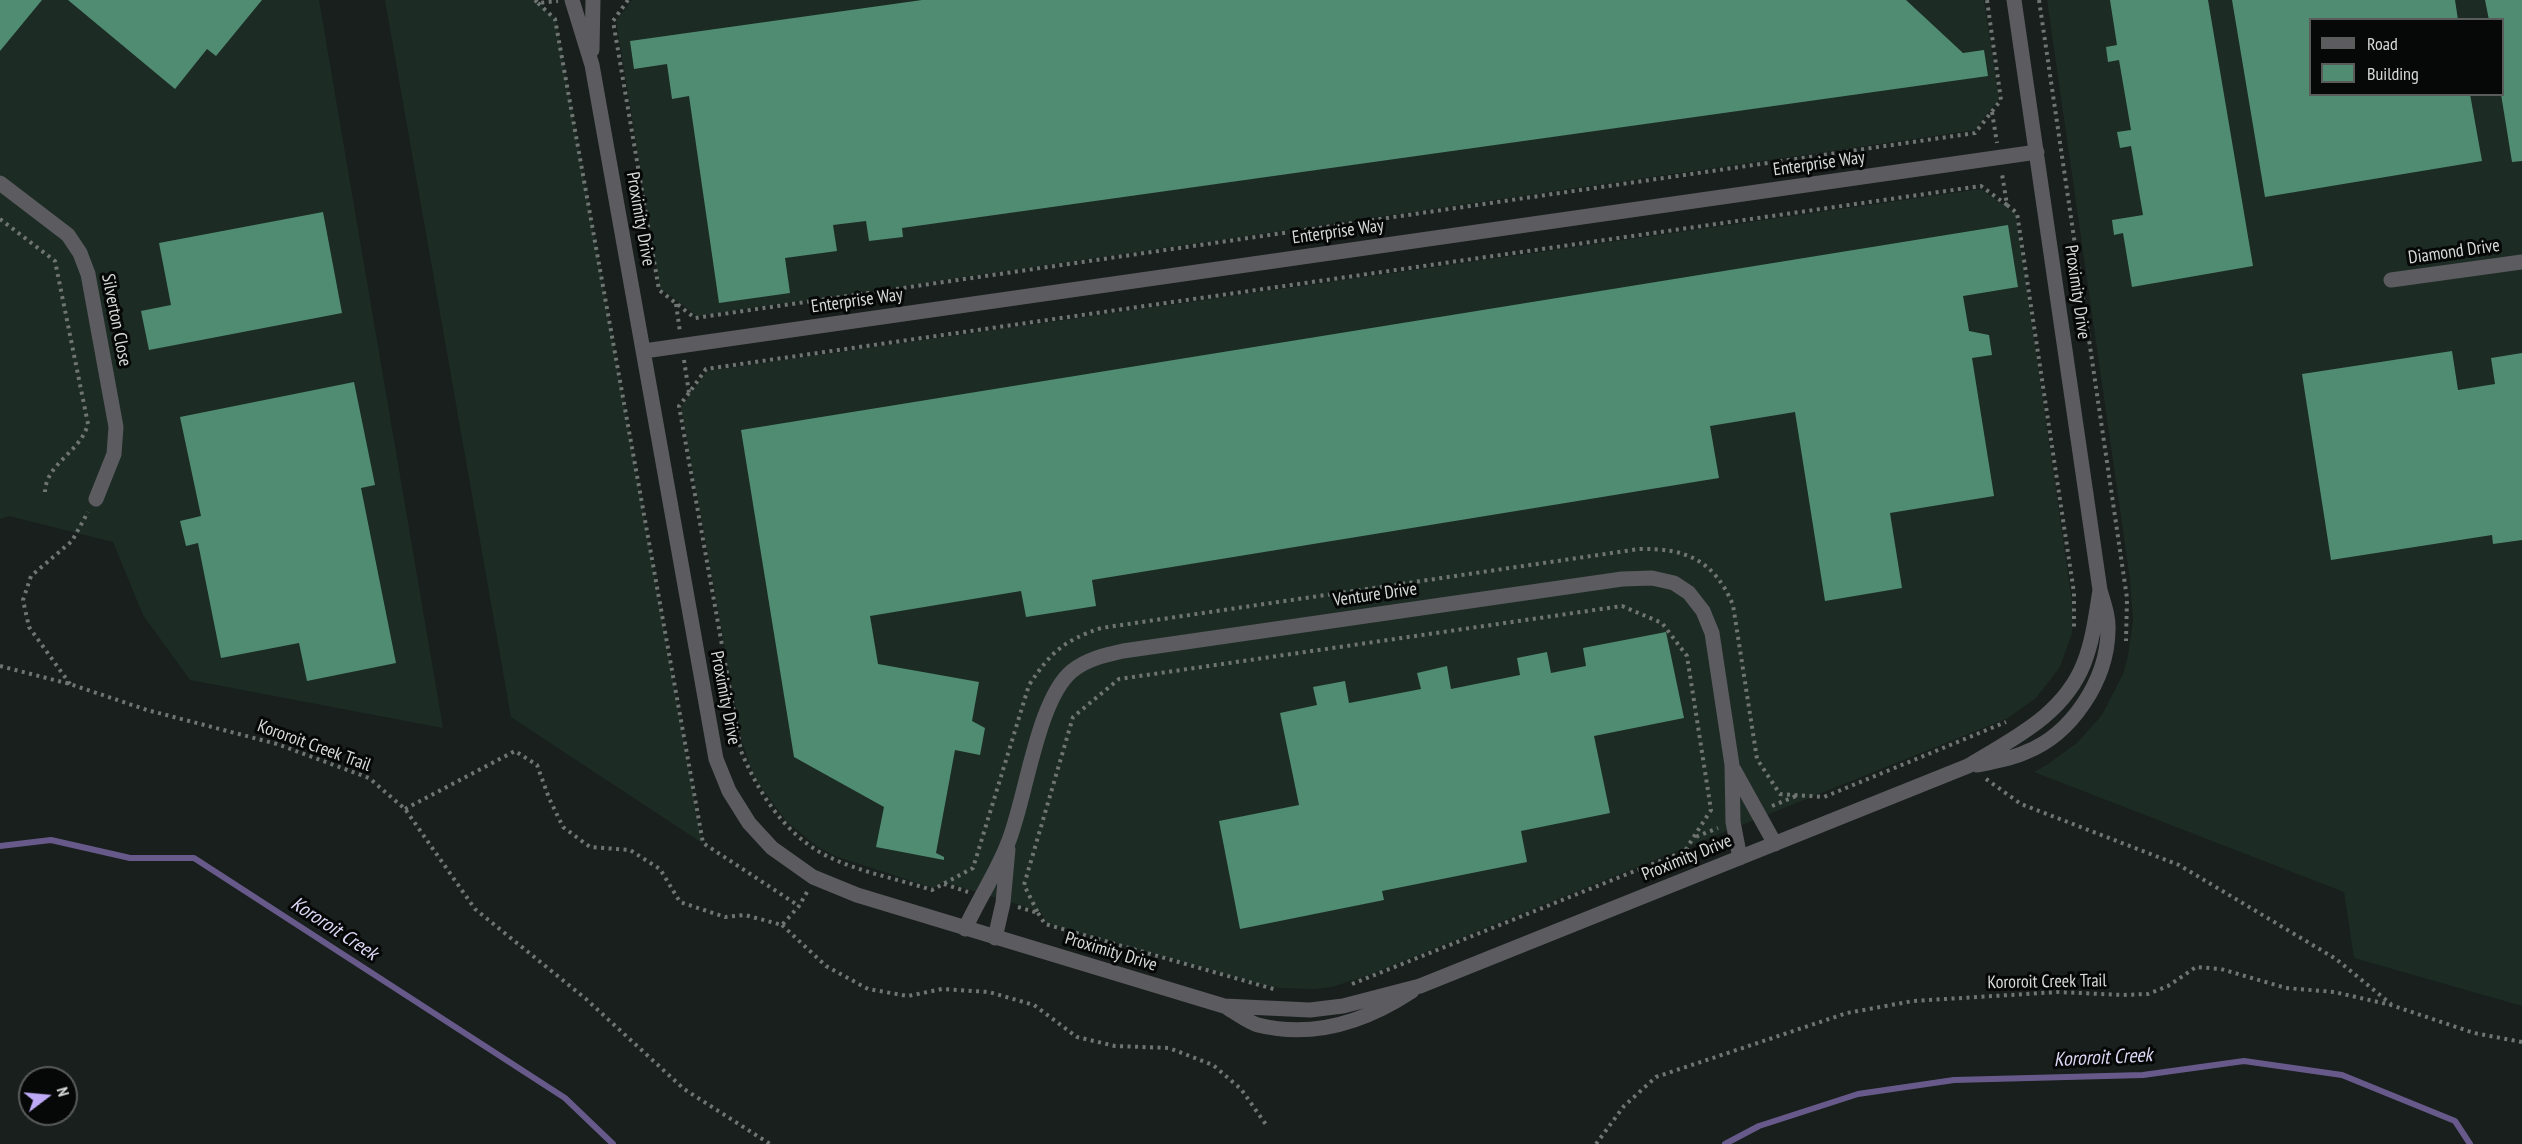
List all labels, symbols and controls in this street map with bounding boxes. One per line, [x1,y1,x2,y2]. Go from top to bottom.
legend [2309,18,2504,96]
text: Road [2367,32,2398,55]
text: Building [2367,62,2419,85]
street label: Enterprise Way [1772,147,1866,181]
street label: Proximity Drive [621,170,659,268]
street label: Enterprise Way [1291,215,1385,249]
street label: Diamond Drive [2407,235,2501,269]
street label: Proximity Drive [2060,243,2094,341]
street label: Silverton Close [96,272,136,368]
street label: Enterprise Way [810,284,904,318]
street label: Venture Drive [1332,578,1418,612]
street label: Proximity Drive [705,649,745,747]
street label: Kororoit Creek Trail [254,715,374,777]
street label: Proximity Drive [1639,830,1735,886]
water label: Kororoit Creek [286,892,382,966]
street label: Proximity Drive [1062,928,1160,976]
street label: Kororoit Creek Trail [1987,970,2107,994]
water label: Kororoit Creek [2053,1043,2153,1073]
north arrow [18,1066,78,1126]
text: N [53,1085,74,1098]

